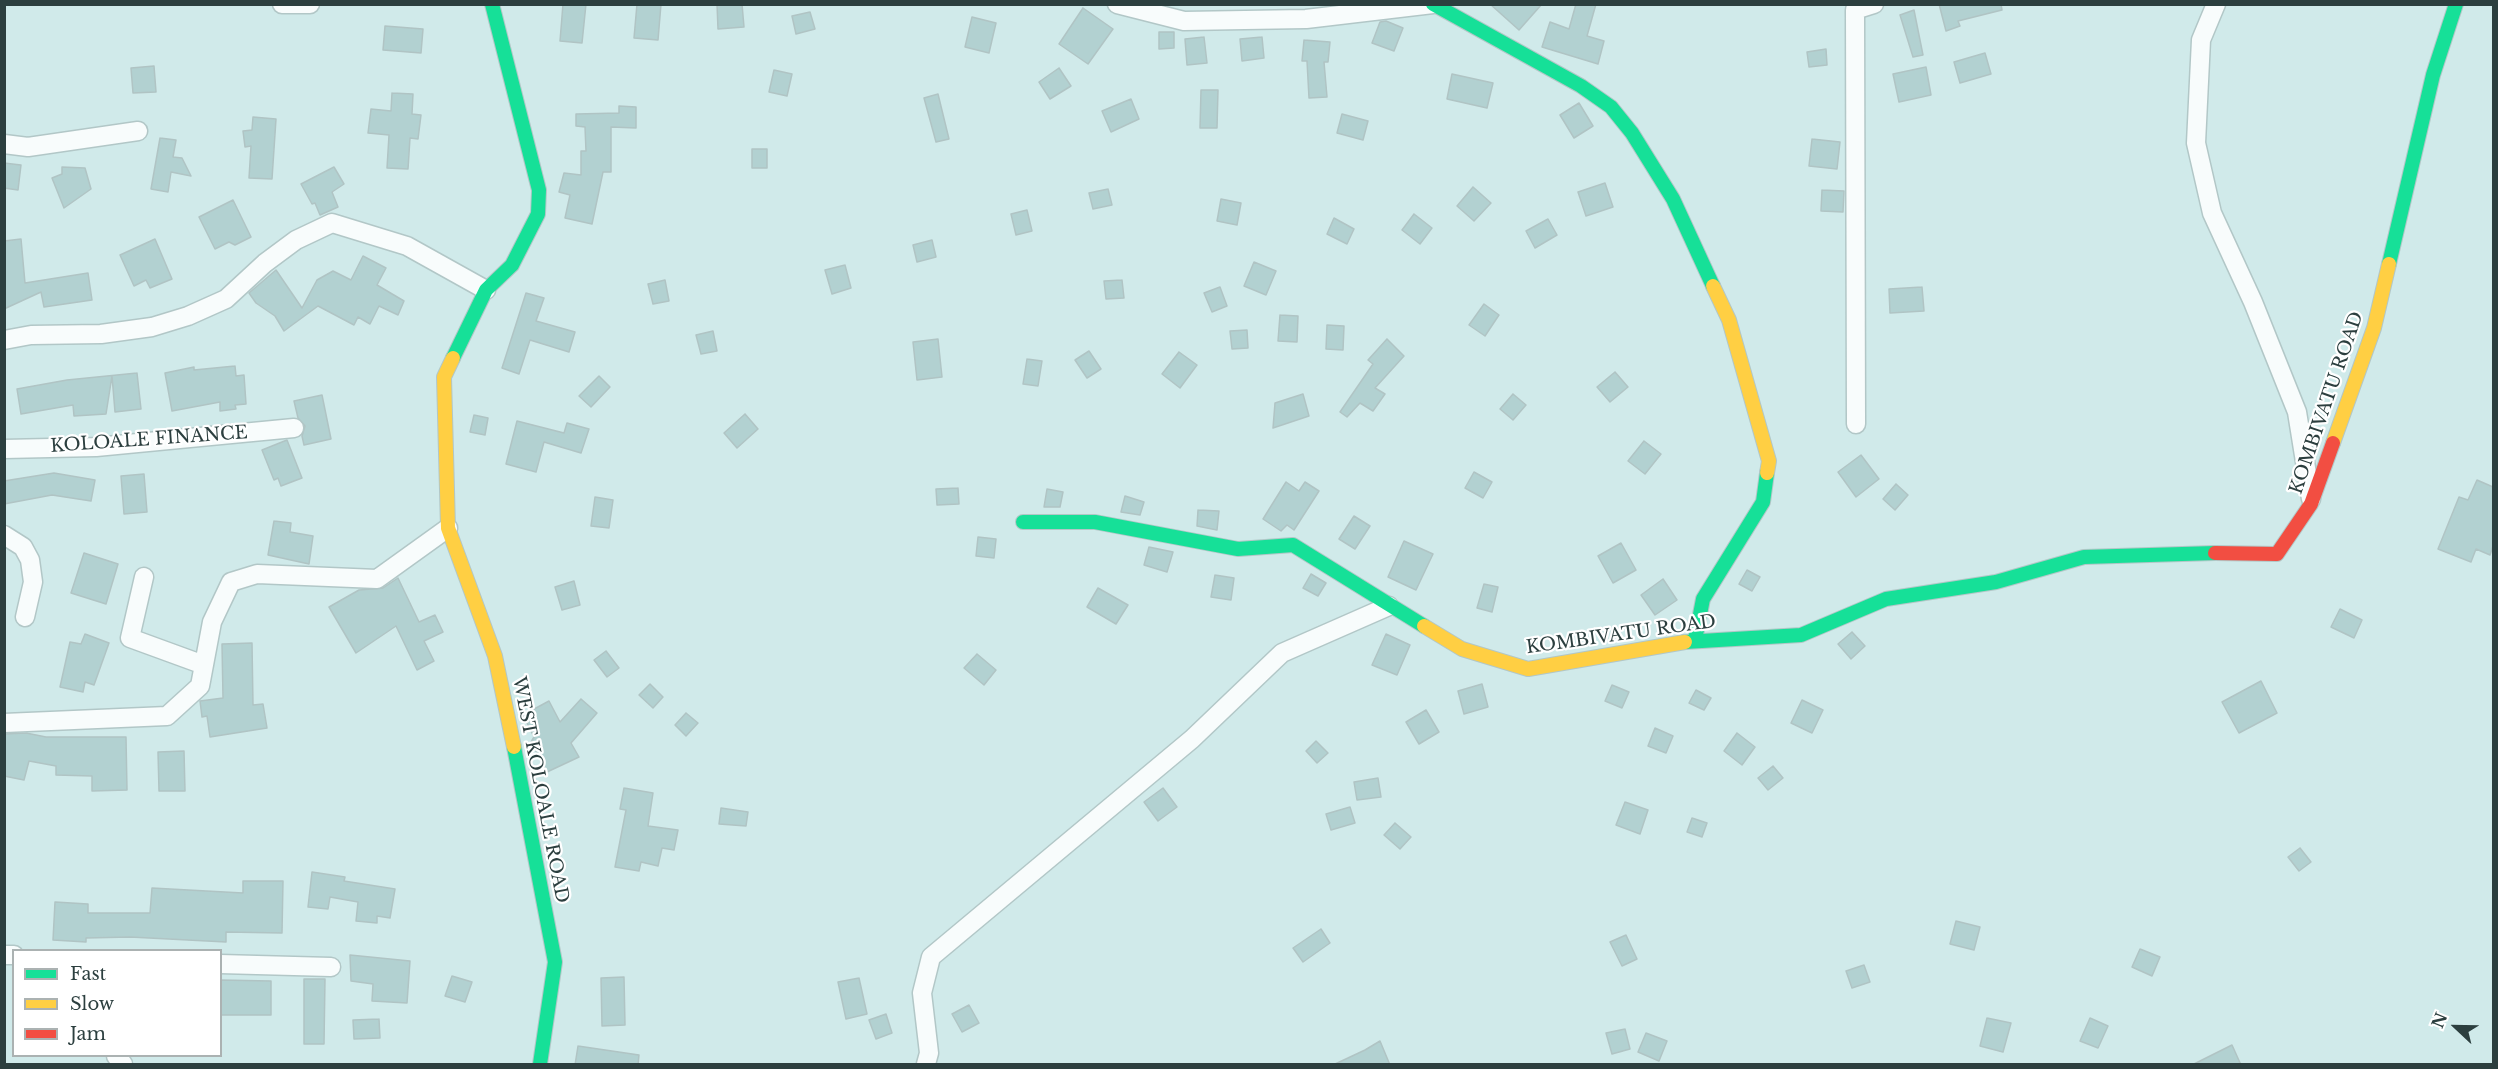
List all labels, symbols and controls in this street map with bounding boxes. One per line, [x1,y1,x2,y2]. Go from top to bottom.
street label: KOMBIVATU ROAD [2286,309,2368,497]
street label: KOLOALE FINANCE [50,422,248,458]
street label: KOMBIVATU ROAD [1525,611,1717,659]
street label: WEST KOLOALE ROAD [507,675,573,905]
legend [12,949,222,1057]
text: Fast [70,963,106,985]
text: Slow [70,993,114,1015]
north arrow [2426,997,2486,1057]
text: N [2427,1010,2451,1031]
text: Jam [70,1023,106,1045]

